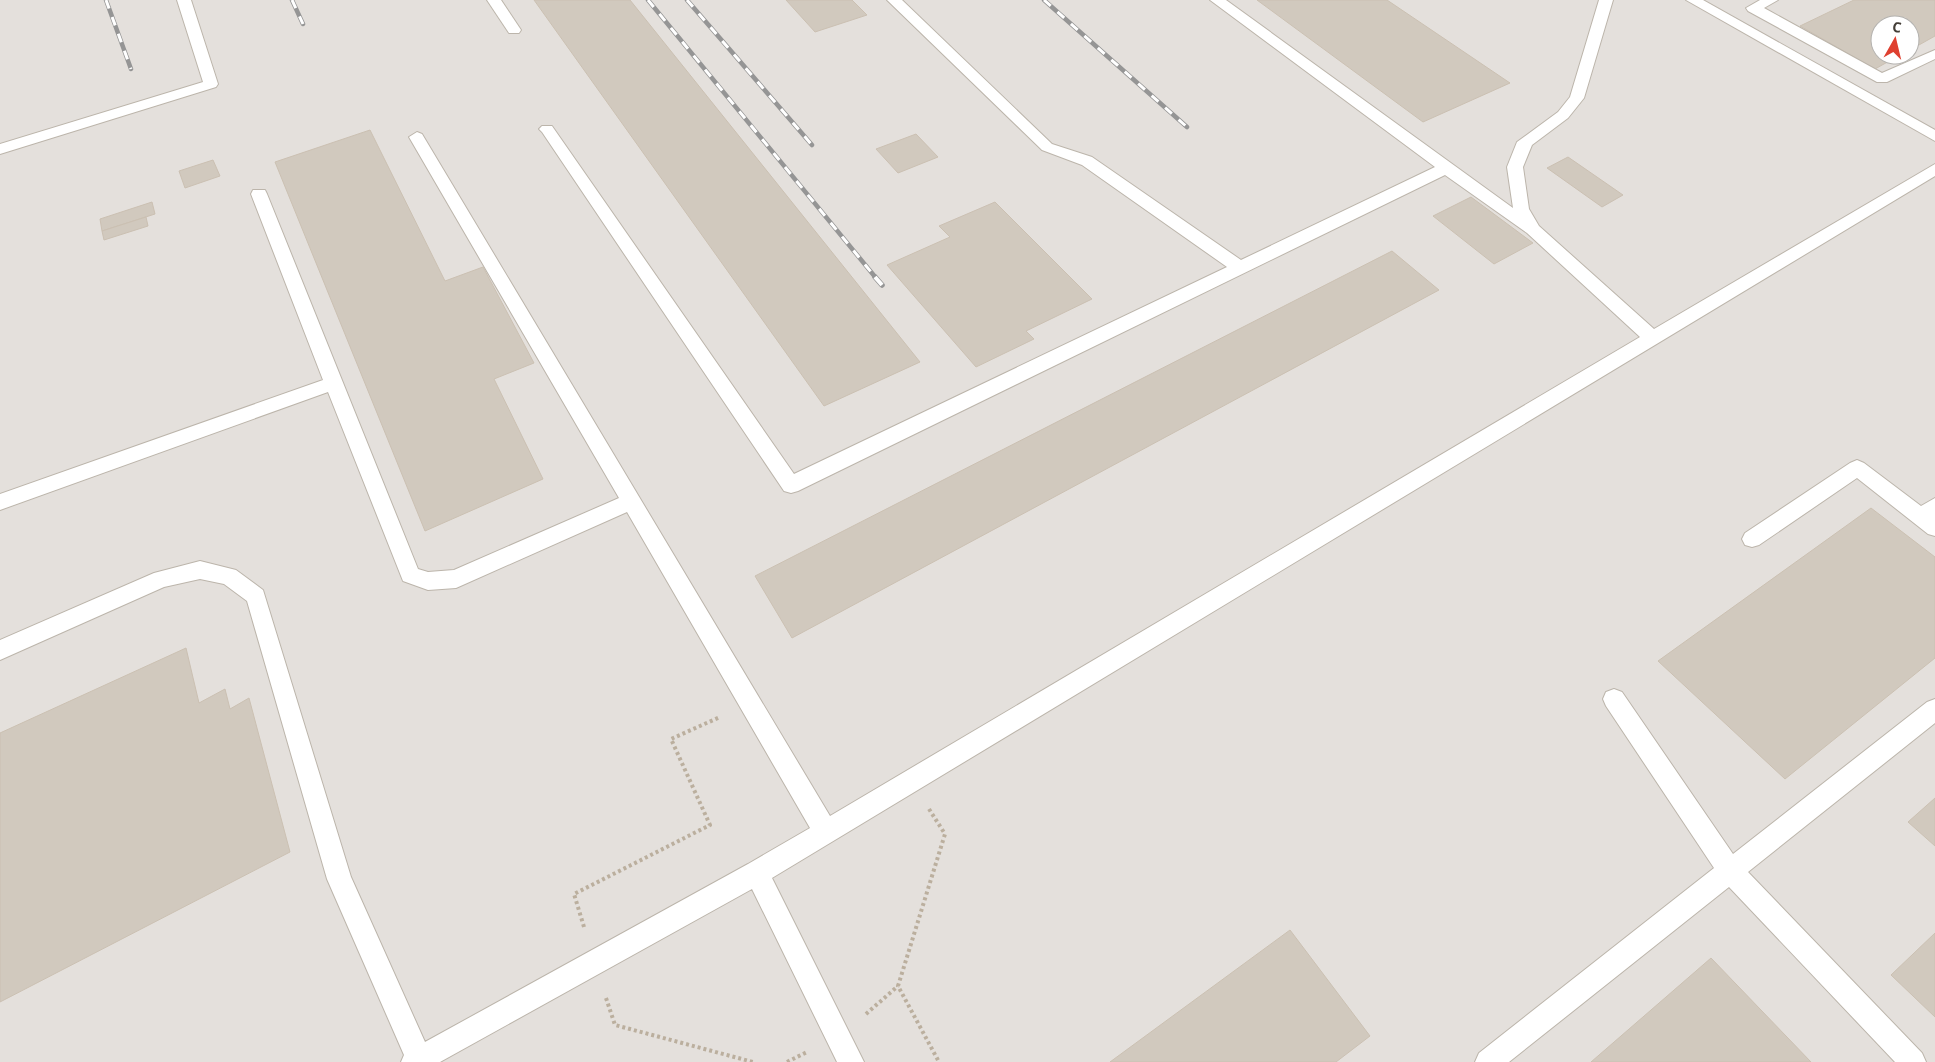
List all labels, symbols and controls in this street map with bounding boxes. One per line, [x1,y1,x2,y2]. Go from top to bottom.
north arrow [1870,15,1920,65]
text: С [1891,17,1903,37]

